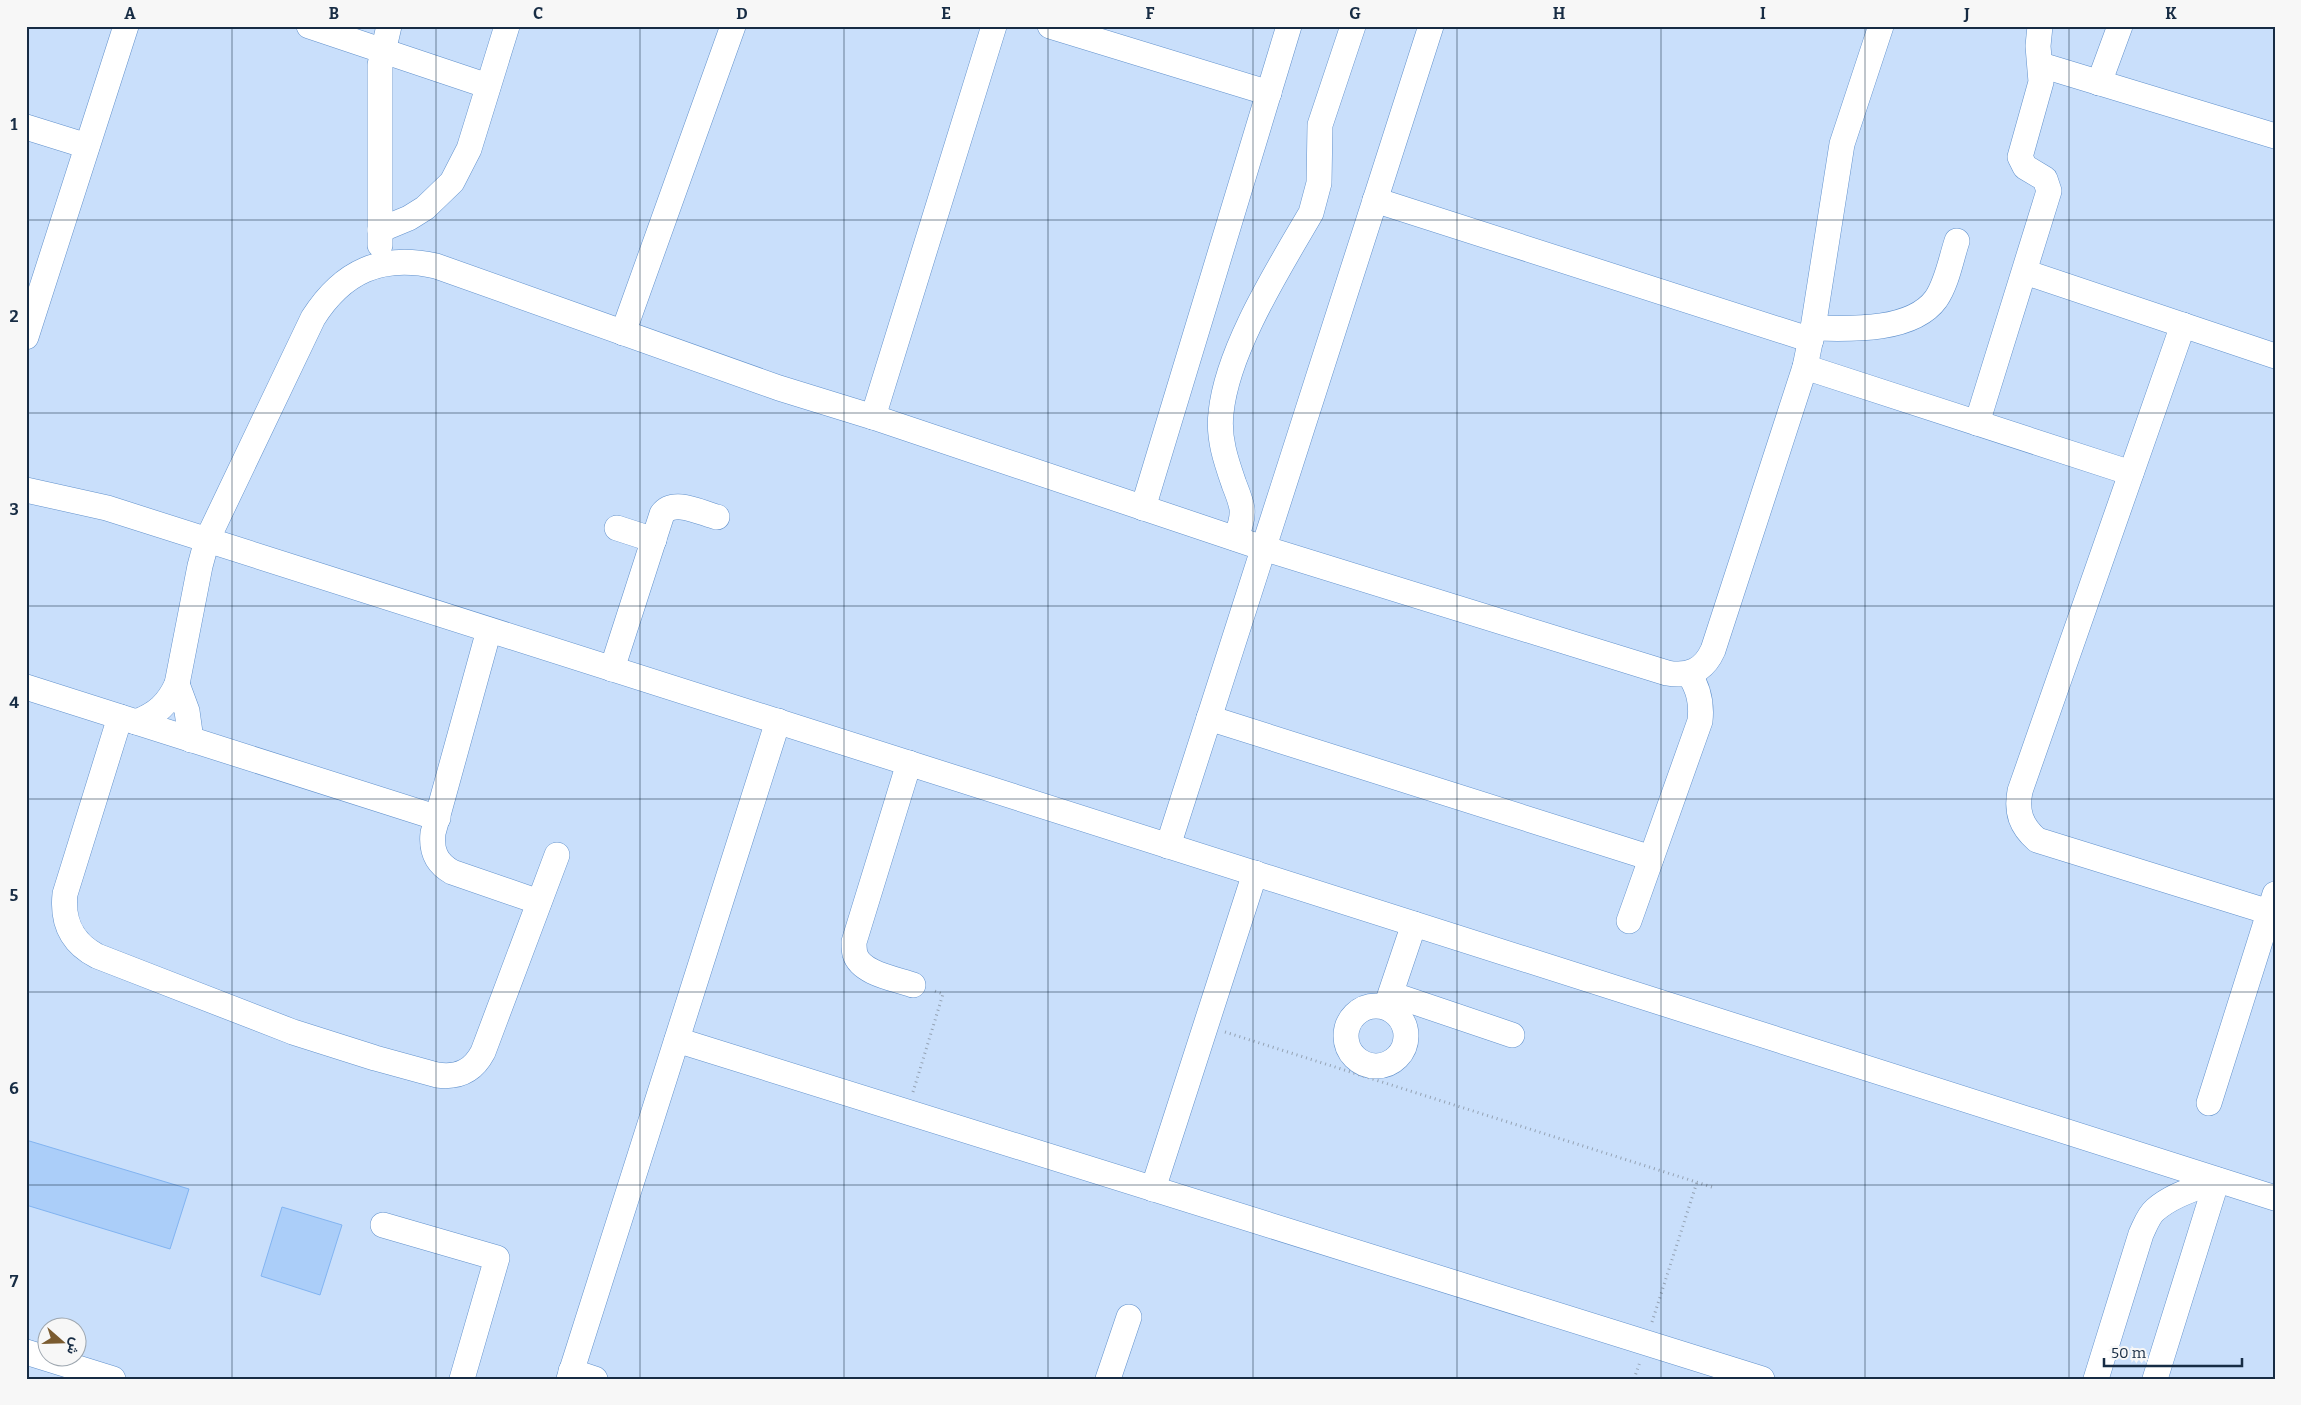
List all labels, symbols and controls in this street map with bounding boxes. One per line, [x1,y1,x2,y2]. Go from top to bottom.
text: A [124,4,136,23]
text: B [329,4,339,23]
text: C [533,4,543,23]
text: D [736,4,748,23]
text: E [941,4,951,23]
text: F [1146,4,1155,23]
text: G [1349,4,1361,23]
text: H [1553,4,1566,23]
text: I [1760,4,1766,23]
text: J [1963,4,1970,23]
text: K [2165,4,2177,23]
text: 1 [11,115,18,134]
text: 2 [9,307,19,326]
text: 3 [9,500,19,519]
text: 4 [9,693,19,712]
text: 5 [10,886,19,905]
text: 6 [9,1079,19,1098]
text: 7 [10,1272,19,1291]
north arrow [38,1318,88,1368]
text: ش [63,1335,85,1357]
scale bar [2104,1335,2241,1367]
text: 50 m [2111,1344,2147,1362]

